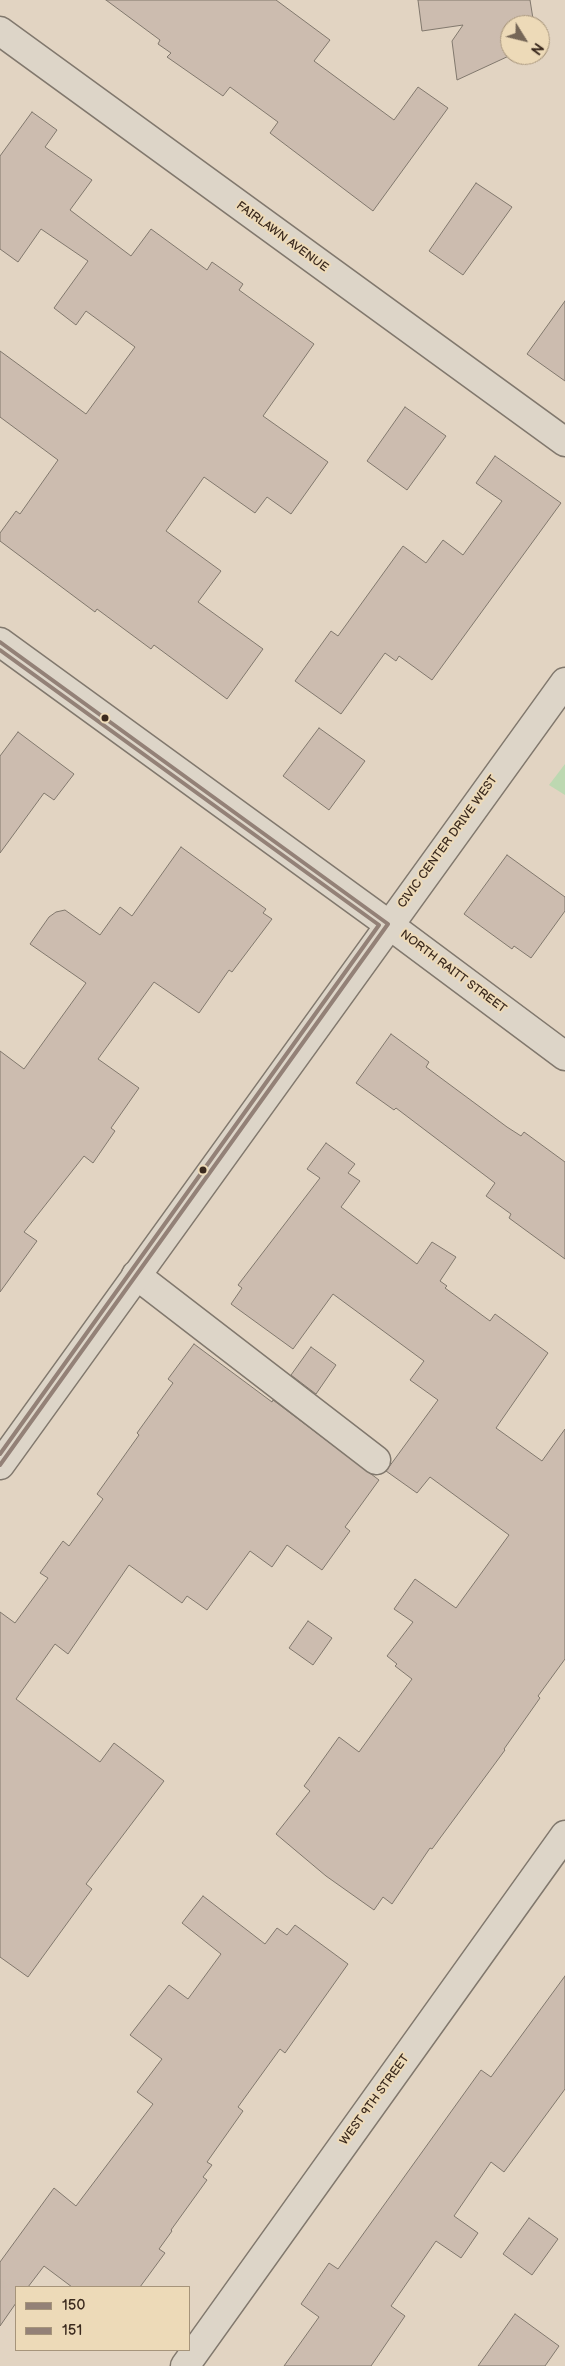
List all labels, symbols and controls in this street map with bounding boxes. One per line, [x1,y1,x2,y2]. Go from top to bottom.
north arrow [500,15,550,65]
text: N [527,39,547,58]
street label: FAIRLAWN AVENUE [233,199,331,275]
unlabelled marker [100,713,110,723]
street label: CIVIC CENTER DRIVE WEST [395,773,501,911]
street label: NORTH RAITT STREET [397,927,509,1017]
unlabelled marker [198,1165,208,1175]
street label: WEST 9TH STREET [337,2052,413,2148]
legend [15,2286,190,2351]
text: 150 [62,2296,85,2315]
text: 151 [62,2321,82,2340]

